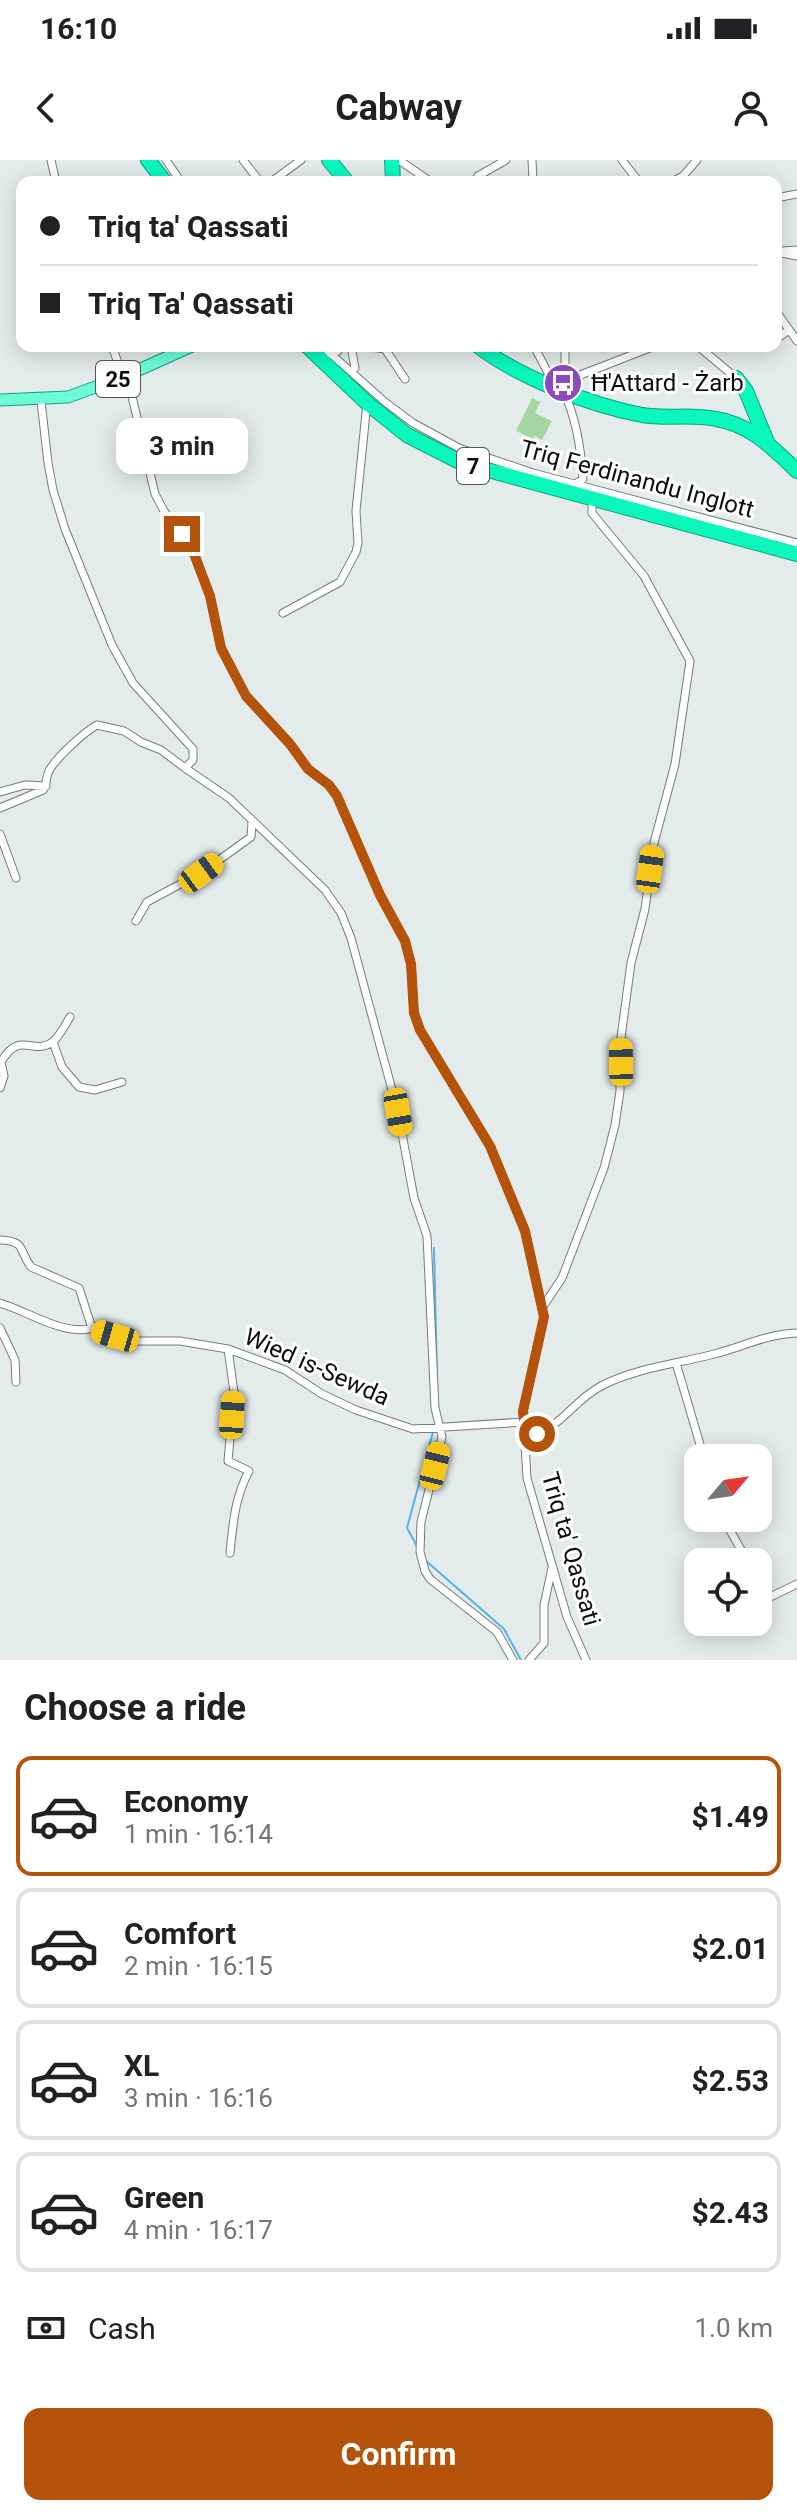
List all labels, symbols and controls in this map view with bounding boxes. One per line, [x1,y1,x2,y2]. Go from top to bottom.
text: 16:10 [40,11,117,46]
icon: back [24,86,68,130]
icon: person [729,86,773,130]
text: Cabway [335,87,462,129]
text: Triq ta' Qassati [88,209,289,244]
text: Triq Ta' Qassati [88,286,294,321]
road number: 25 [96,361,140,397]
bus stop icon: Ħ'Attard - Żarb [542,362,584,404]
place label: Ħ'Attard - Żarb [591,369,744,397]
callout: 3 min [116,418,248,474]
text: 3 min [149,431,215,461]
street label: Triq Ferdinandu Inglott [517,434,757,524]
road number: 7 [457,448,489,484]
route end [164,516,200,552]
car [635,844,665,894]
car [175,849,227,897]
car [609,1038,633,1086]
car [382,1086,414,1138]
car [89,1318,141,1354]
street label: Wied is-Sewda [240,1323,394,1411]
car [218,1390,246,1440]
route start [519,1416,555,1452]
car [418,1440,452,1492]
north arrow [684,1444,772,1532]
map controls [684,1444,772,1636]
street label: Triq ta' Qassati [536,1469,606,1629]
button: locate [684,1548,772,1636]
text: Choose a ride [24,1687,246,1729]
icon: car [28,1780,100,1852]
text: Economy [124,1784,248,1819]
text: $1.49 [691,1799,769,1834]
text: 1 min · 16:14 [124,1819,273,1849]
icon: car [28,1912,100,1984]
text: Comfort [124,1916,236,1951]
text: $2.01 [691,1931,769,1966]
text: 2 min · 16:15 [124,1951,273,1981]
icon: car [28,2044,100,2116]
text: XL [124,2048,159,2083]
text: $2.53 [691,2063,769,2098]
text: 3 min · 16:16 [124,2083,273,2113]
icon: car [28,2176,100,2248]
text: Green [124,2180,204,2215]
text: $2.43 [691,2195,769,2230]
text: 4 min · 16:17 [124,2215,273,2245]
icon: cash [24,2306,68,2350]
text: Cash [88,2311,156,2346]
text: 1.0 km [694,2313,773,2343]
button: Confirm [24,2408,773,2500]

